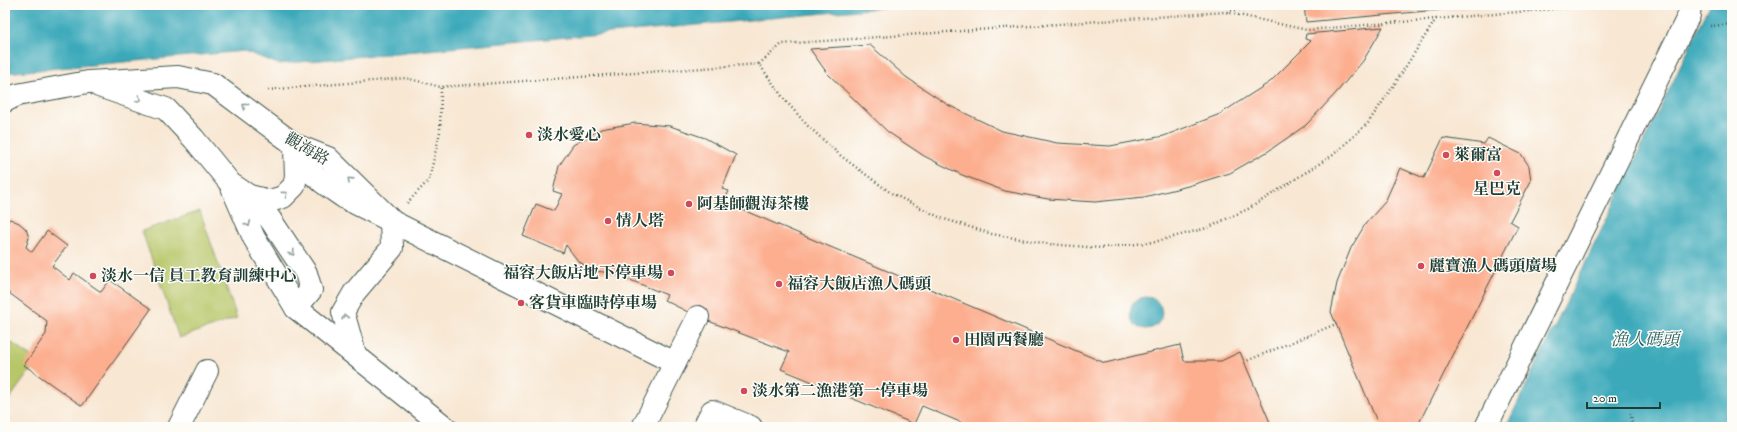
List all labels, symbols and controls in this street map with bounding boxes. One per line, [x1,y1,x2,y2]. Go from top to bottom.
one-way arrow [135,94,142,103]
one-way arrow [242,104,249,111]
place label: 淡水愛心 [537,125,601,145]
street label: 觀海路 [281,128,333,170]
marker: 淡水愛心 [524,130,534,140]
place label: 萊爾富 [1454,145,1502,165]
marker: 萊爾富 [1441,150,1451,160]
marker: 星巴克 [1492,168,1502,178]
one-way arrow [347,177,355,185]
place label: 星巴克 [1473,179,1521,199]
one-way arrow [280,191,287,198]
place label: 阿基師觀海茶樓 [697,194,809,214]
marker: 阿基師觀海茶樓 [684,199,694,209]
place label: 情人塔 [616,211,664,231]
marker: 情人塔 [603,216,613,226]
one-way arrow [243,220,251,227]
one-way arrow [287,249,295,256]
place label: 麗寶漁人碼頭廣場 [1429,256,1557,276]
marker: 麗寶漁人碼頭廣場 [1416,261,1426,271]
place label: 福容大飯店地下停車場 [503,263,663,283]
place label: 淡水一信 員工教育訓練中心 [101,266,296,286]
marker: 福容大飯店地下停車場 [666,268,676,278]
marker: 淡水一信 員工教育訓練中心 [88,271,98,281]
place label: 福容大飯店漁人碼頭 [787,274,931,294]
marker: 福容大飯店漁人碼頭 [774,279,784,289]
place label: 客貨車臨時停車場 [529,293,657,313]
marker: 客貨車臨時停車場 [516,298,526,308]
one-way arrow [341,314,349,320]
water label: 漁人碼頭 [1611,329,1682,351]
place label: 田園西餐廳 [964,330,1044,350]
marker: 田園西餐廳 [951,335,961,345]
place label: 淡水第二漁港第一停車場 [752,381,928,401]
scale bar [1587,384,1660,410]
marker: 淡水第二漁港第一停車場 [739,386,749,396]
text: 20 m [1593,391,1617,406]

